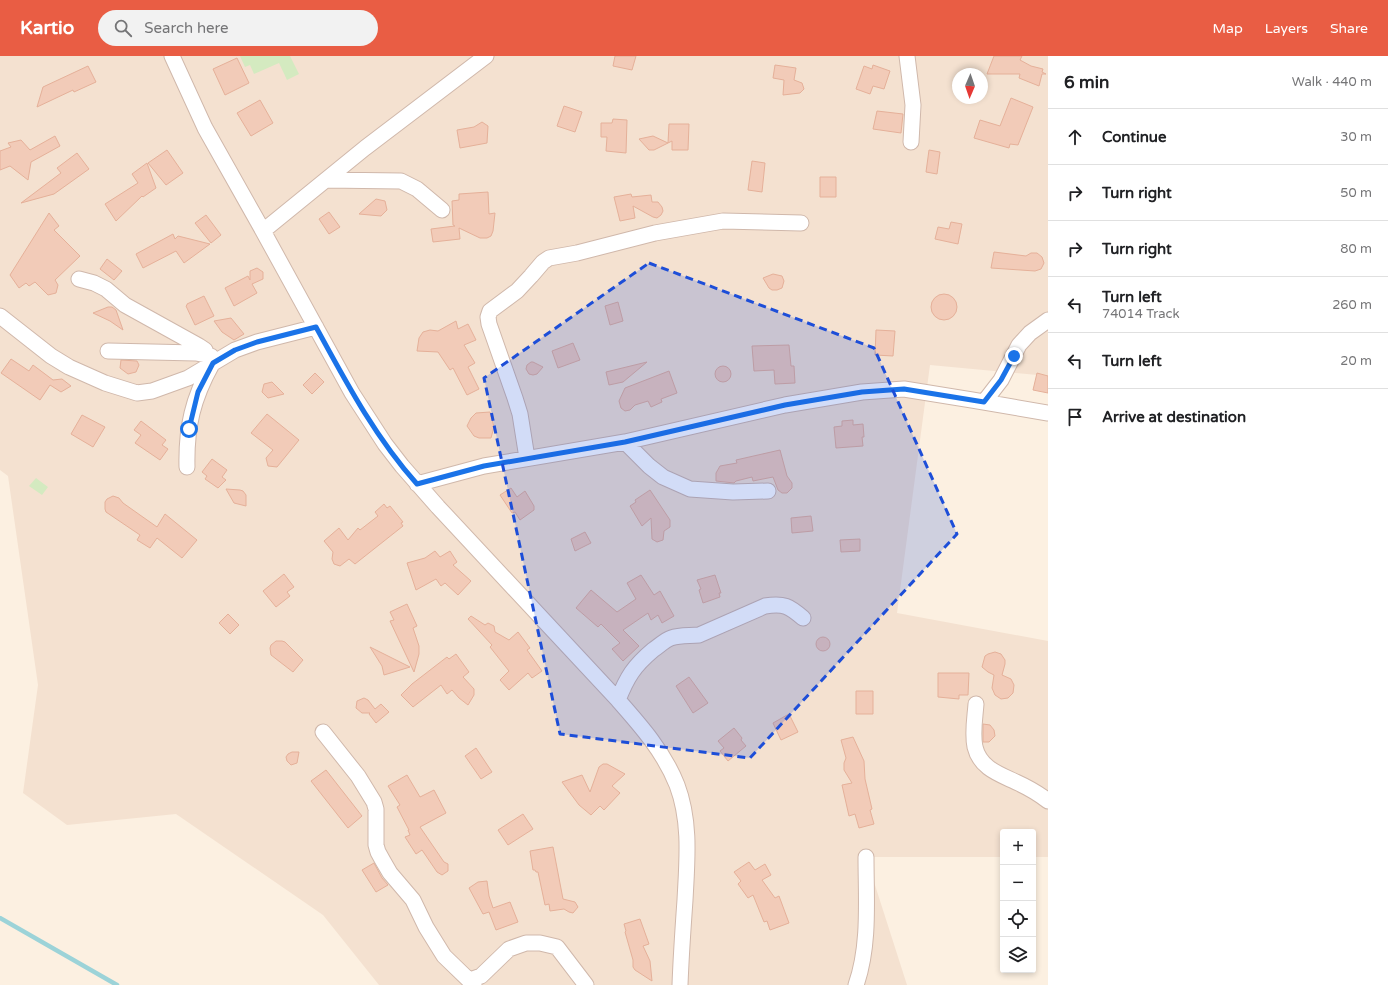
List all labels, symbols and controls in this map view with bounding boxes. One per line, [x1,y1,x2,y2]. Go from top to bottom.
search box [98,10,378,46]
text: Kartio [20,17,74,39]
icon: search [112,17,134,39]
text: Search here [144,19,229,37]
text: Map [1213,20,1243,37]
text: Layers [1265,20,1308,37]
text: Share [1330,20,1368,37]
north arrow [952,68,988,104]
text: 6 min [1064,72,1109,93]
text: Walk · 440 m [1292,74,1372,90]
icon: ahead [1064,126,1086,148]
text: Continue [1102,128,1166,146]
text: 30 m [1340,129,1372,145]
icon: right [1064,182,1086,204]
text: Turn right [1102,184,1172,202]
text: 50 m [1340,185,1372,201]
icon: right [1064,238,1086,260]
text: Turn right [1102,240,1172,258]
text: 80 m [1340,241,1372,257]
text: Turn left [1102,288,1162,306]
icon: left [1064,294,1086,316]
text: 260 m [1332,297,1372,313]
text: 74014 Track [1102,306,1180,322]
route end [1005,347,1023,365]
icon: left [1064,350,1086,372]
text: Turn left [1102,352,1162,370]
text: 20 m [1340,353,1372,369]
icon: arrive [1064,406,1086,428]
text: Arrive at destination [1102,408,1246,426]
route start [180,420,198,438]
map controls [1000,829,1036,973]
button: + [1000,829,1036,865]
button: − [1000,865,1036,901]
button: locate [1000,901,1036,937]
button: layers [1000,937,1036,973]

